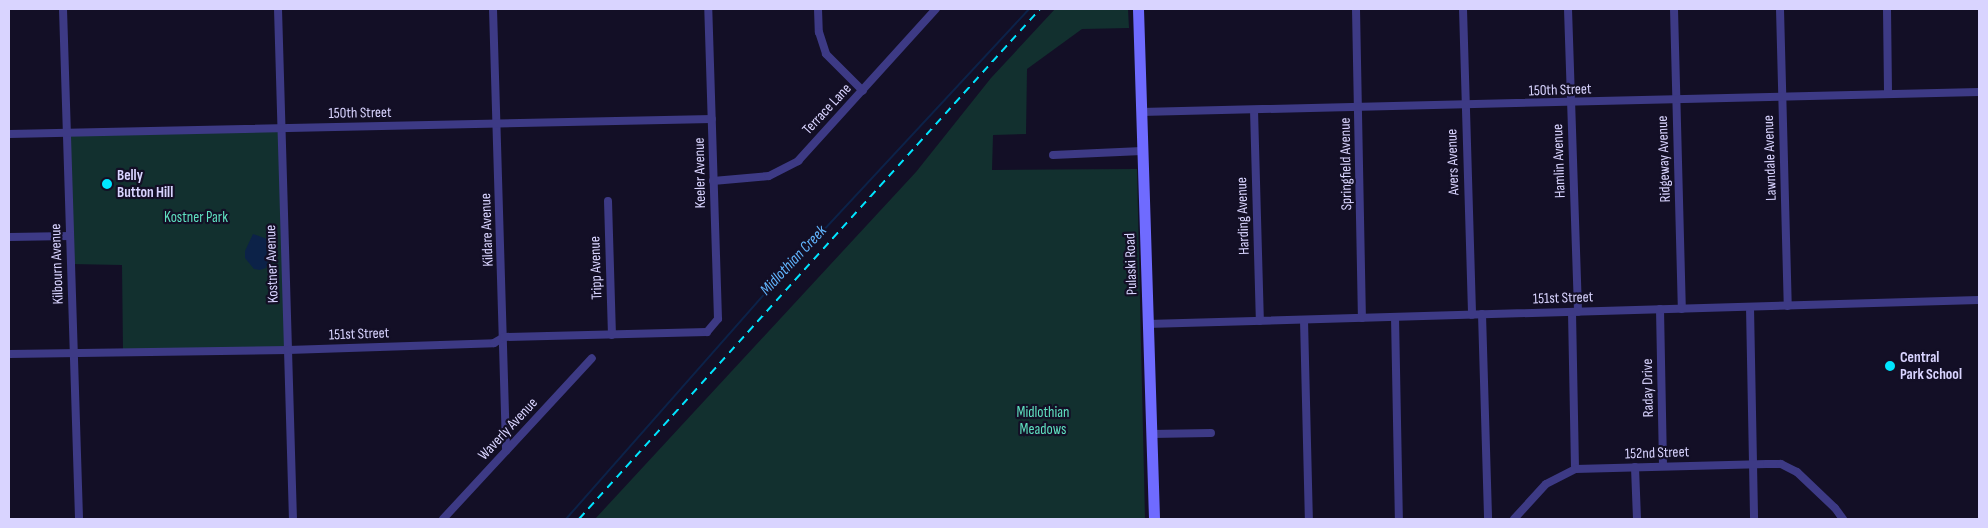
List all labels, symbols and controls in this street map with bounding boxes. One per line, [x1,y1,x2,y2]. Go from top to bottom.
street label: Terrace Lane [799,80,855,138]
street label: 150th Street [1528,80,1592,100]
street label: 150th Street [328,103,392,123]
street label: Ridgeway Avenue [1653,115,1675,203]
street label: Lawndale Avenue [1760,115,1780,201]
street label: Springfield Avenue [1336,117,1356,211]
street label: Hamlin Avenue [1549,124,1569,198]
street label: Avers Avenue [1443,128,1463,196]
street label: Keeler Avenue [690,137,710,209]
place label: Belly Button Hill [117,166,173,201]
street label: Harding Avenue [1233,177,1253,255]
marker: Belly Button Hill [101,178,113,190]
street label: Kildare Avenue [477,193,497,267]
park label: Kostner Park [164,209,228,227]
water label: Midlothian Creek [757,222,831,300]
street label: Kilbourn Avenue [47,223,67,305]
street label: Kostner Avenue [262,224,282,304]
street label: Pulaski Road [1121,232,1141,296]
street label: Tripp Avenue [586,236,606,300]
street label: 151st Street [1532,288,1594,308]
street label: 151st Street [328,324,390,344]
place label: Central Park School [1900,348,1962,383]
street label: Raday Drive [1638,358,1658,418]
marker: Central Park School [1884,360,1896,372]
street label: Waverly Avenue [475,394,541,464]
park label: Midlothian Meadows [1017,403,1069,438]
street label: 152nd Street [1625,443,1689,463]

